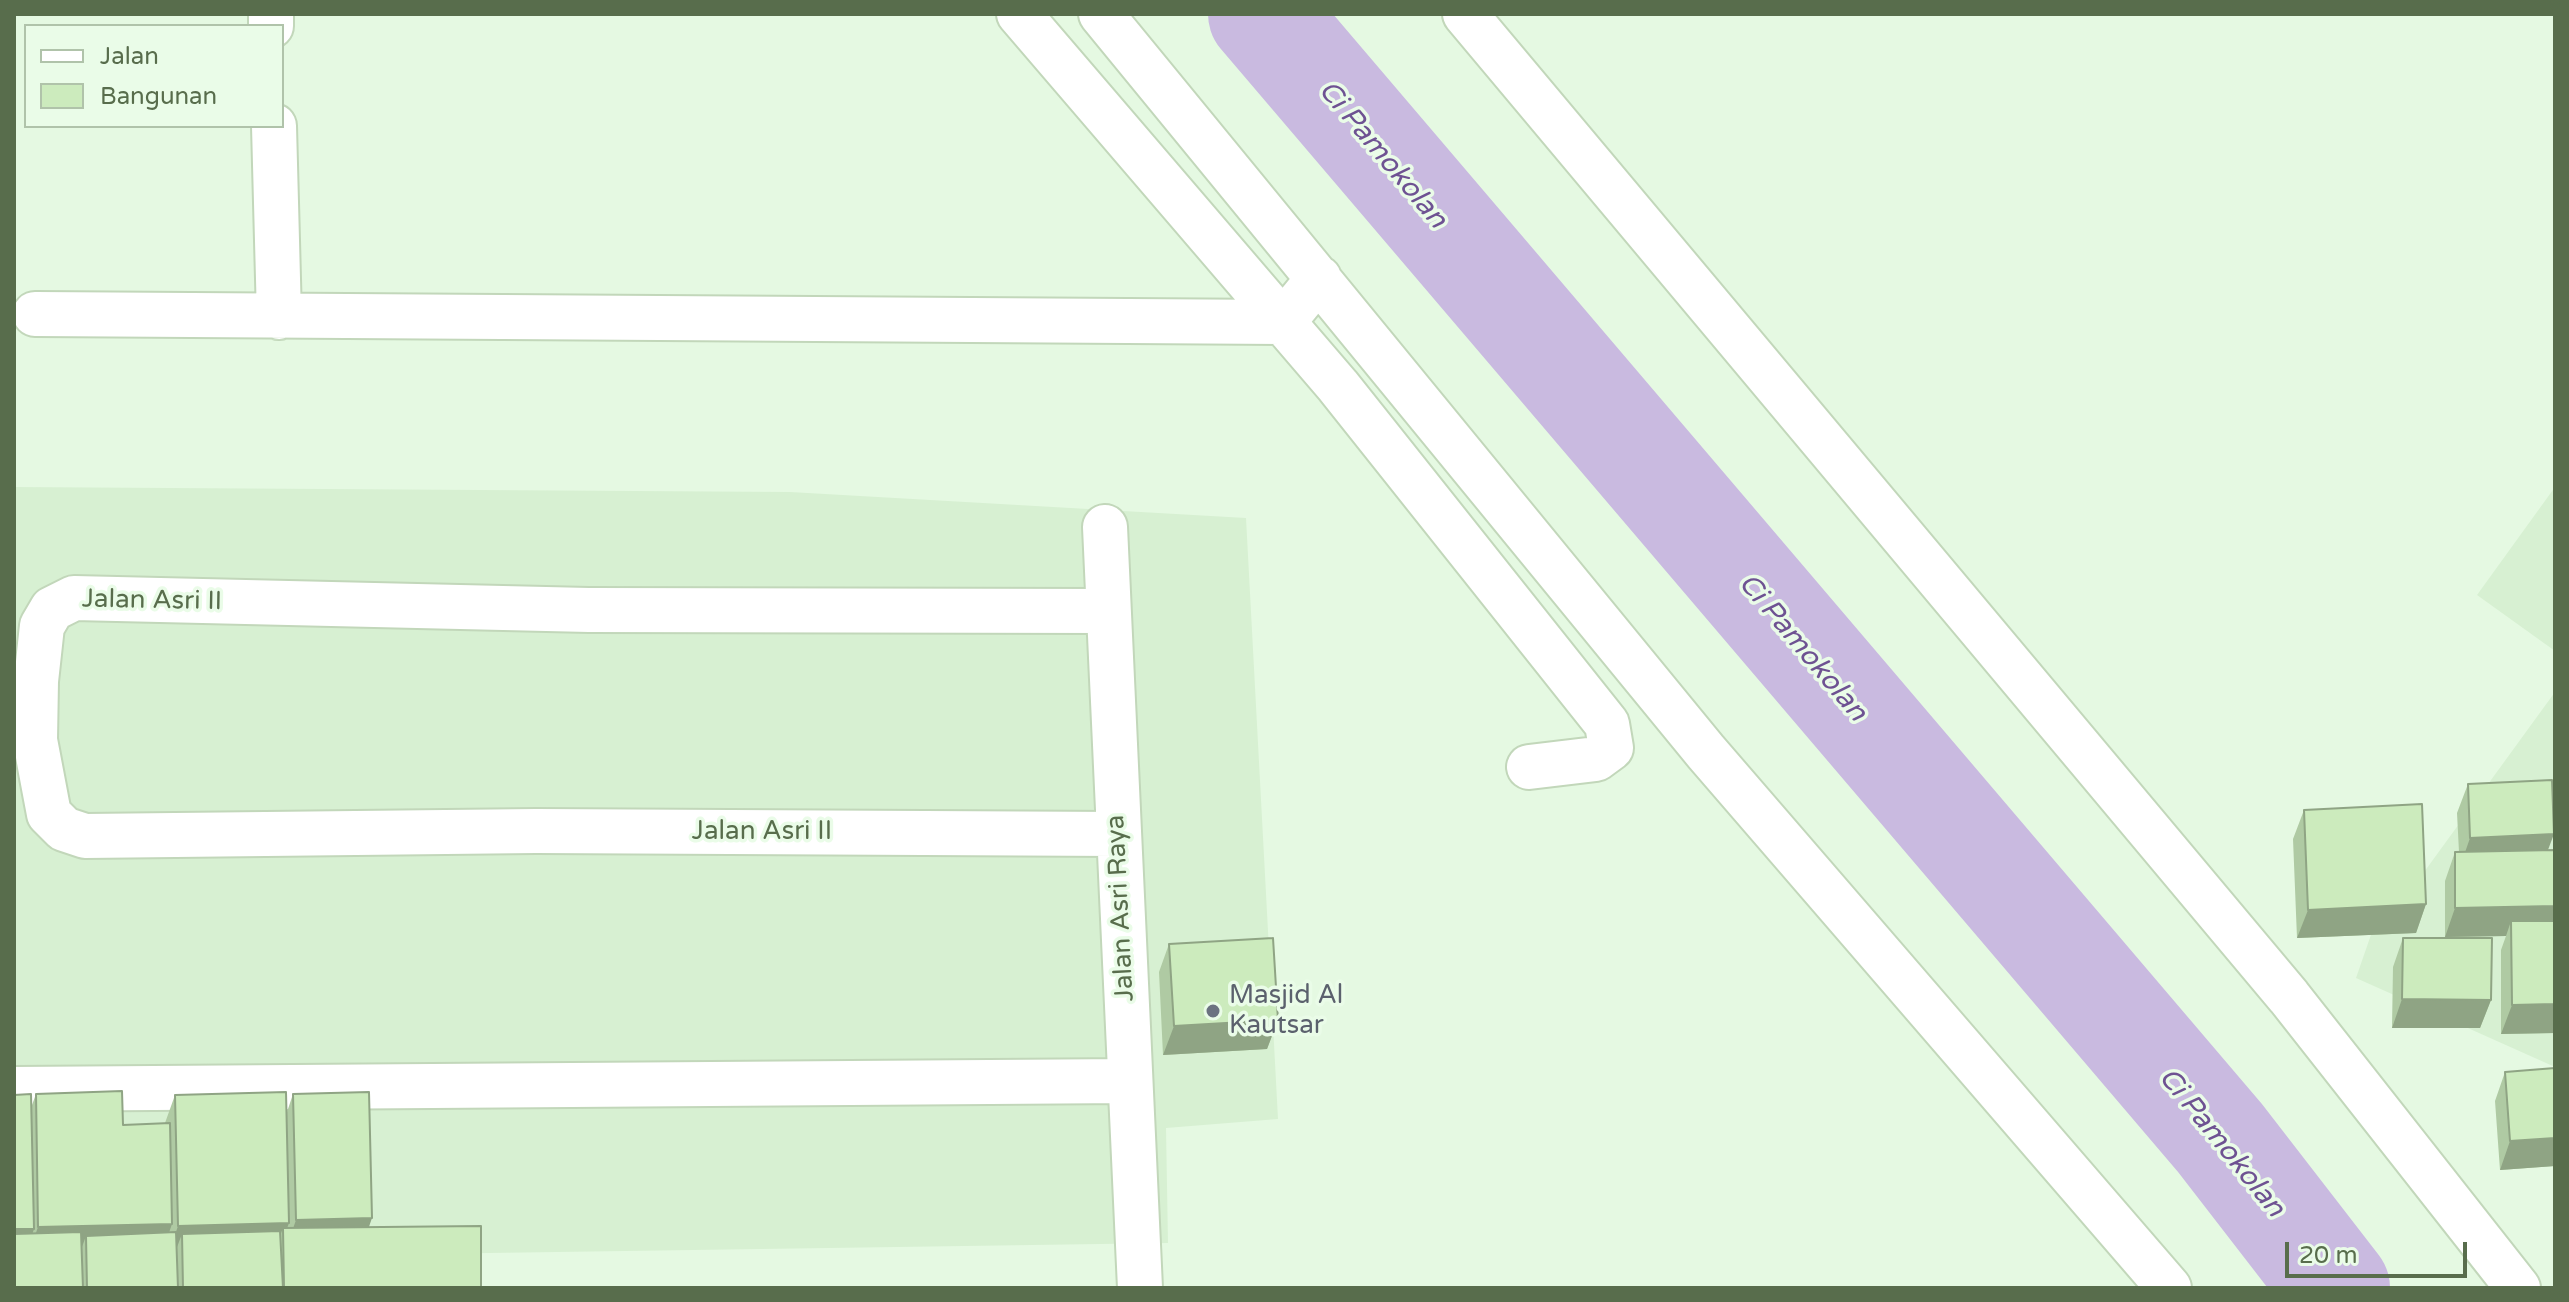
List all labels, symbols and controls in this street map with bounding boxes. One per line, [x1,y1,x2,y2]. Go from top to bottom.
legend [24,24,284,128]
text: Jalan [100,42,159,71]
water label: Ci Pamokolan [1311,74,1453,236]
text: Bangunan [100,82,217,111]
water label: Ci Pamokolan [1731,567,1873,729]
street label: Jalan Asri II [82,584,222,618]
street label: Jalan Asri Raya [1101,814,1141,1002]
street label: Jalan Asri II [692,816,832,848]
place label: Masjid Al Kautsar [1229,980,1343,1042]
marker: Masjid Al Kautsar [1204,1002,1222,1020]
water label: Ci Pamokolan [2151,1062,2291,1224]
scale bar [2289,1226,2471,1276]
text: 20 m [2299,1241,2357,1270]

